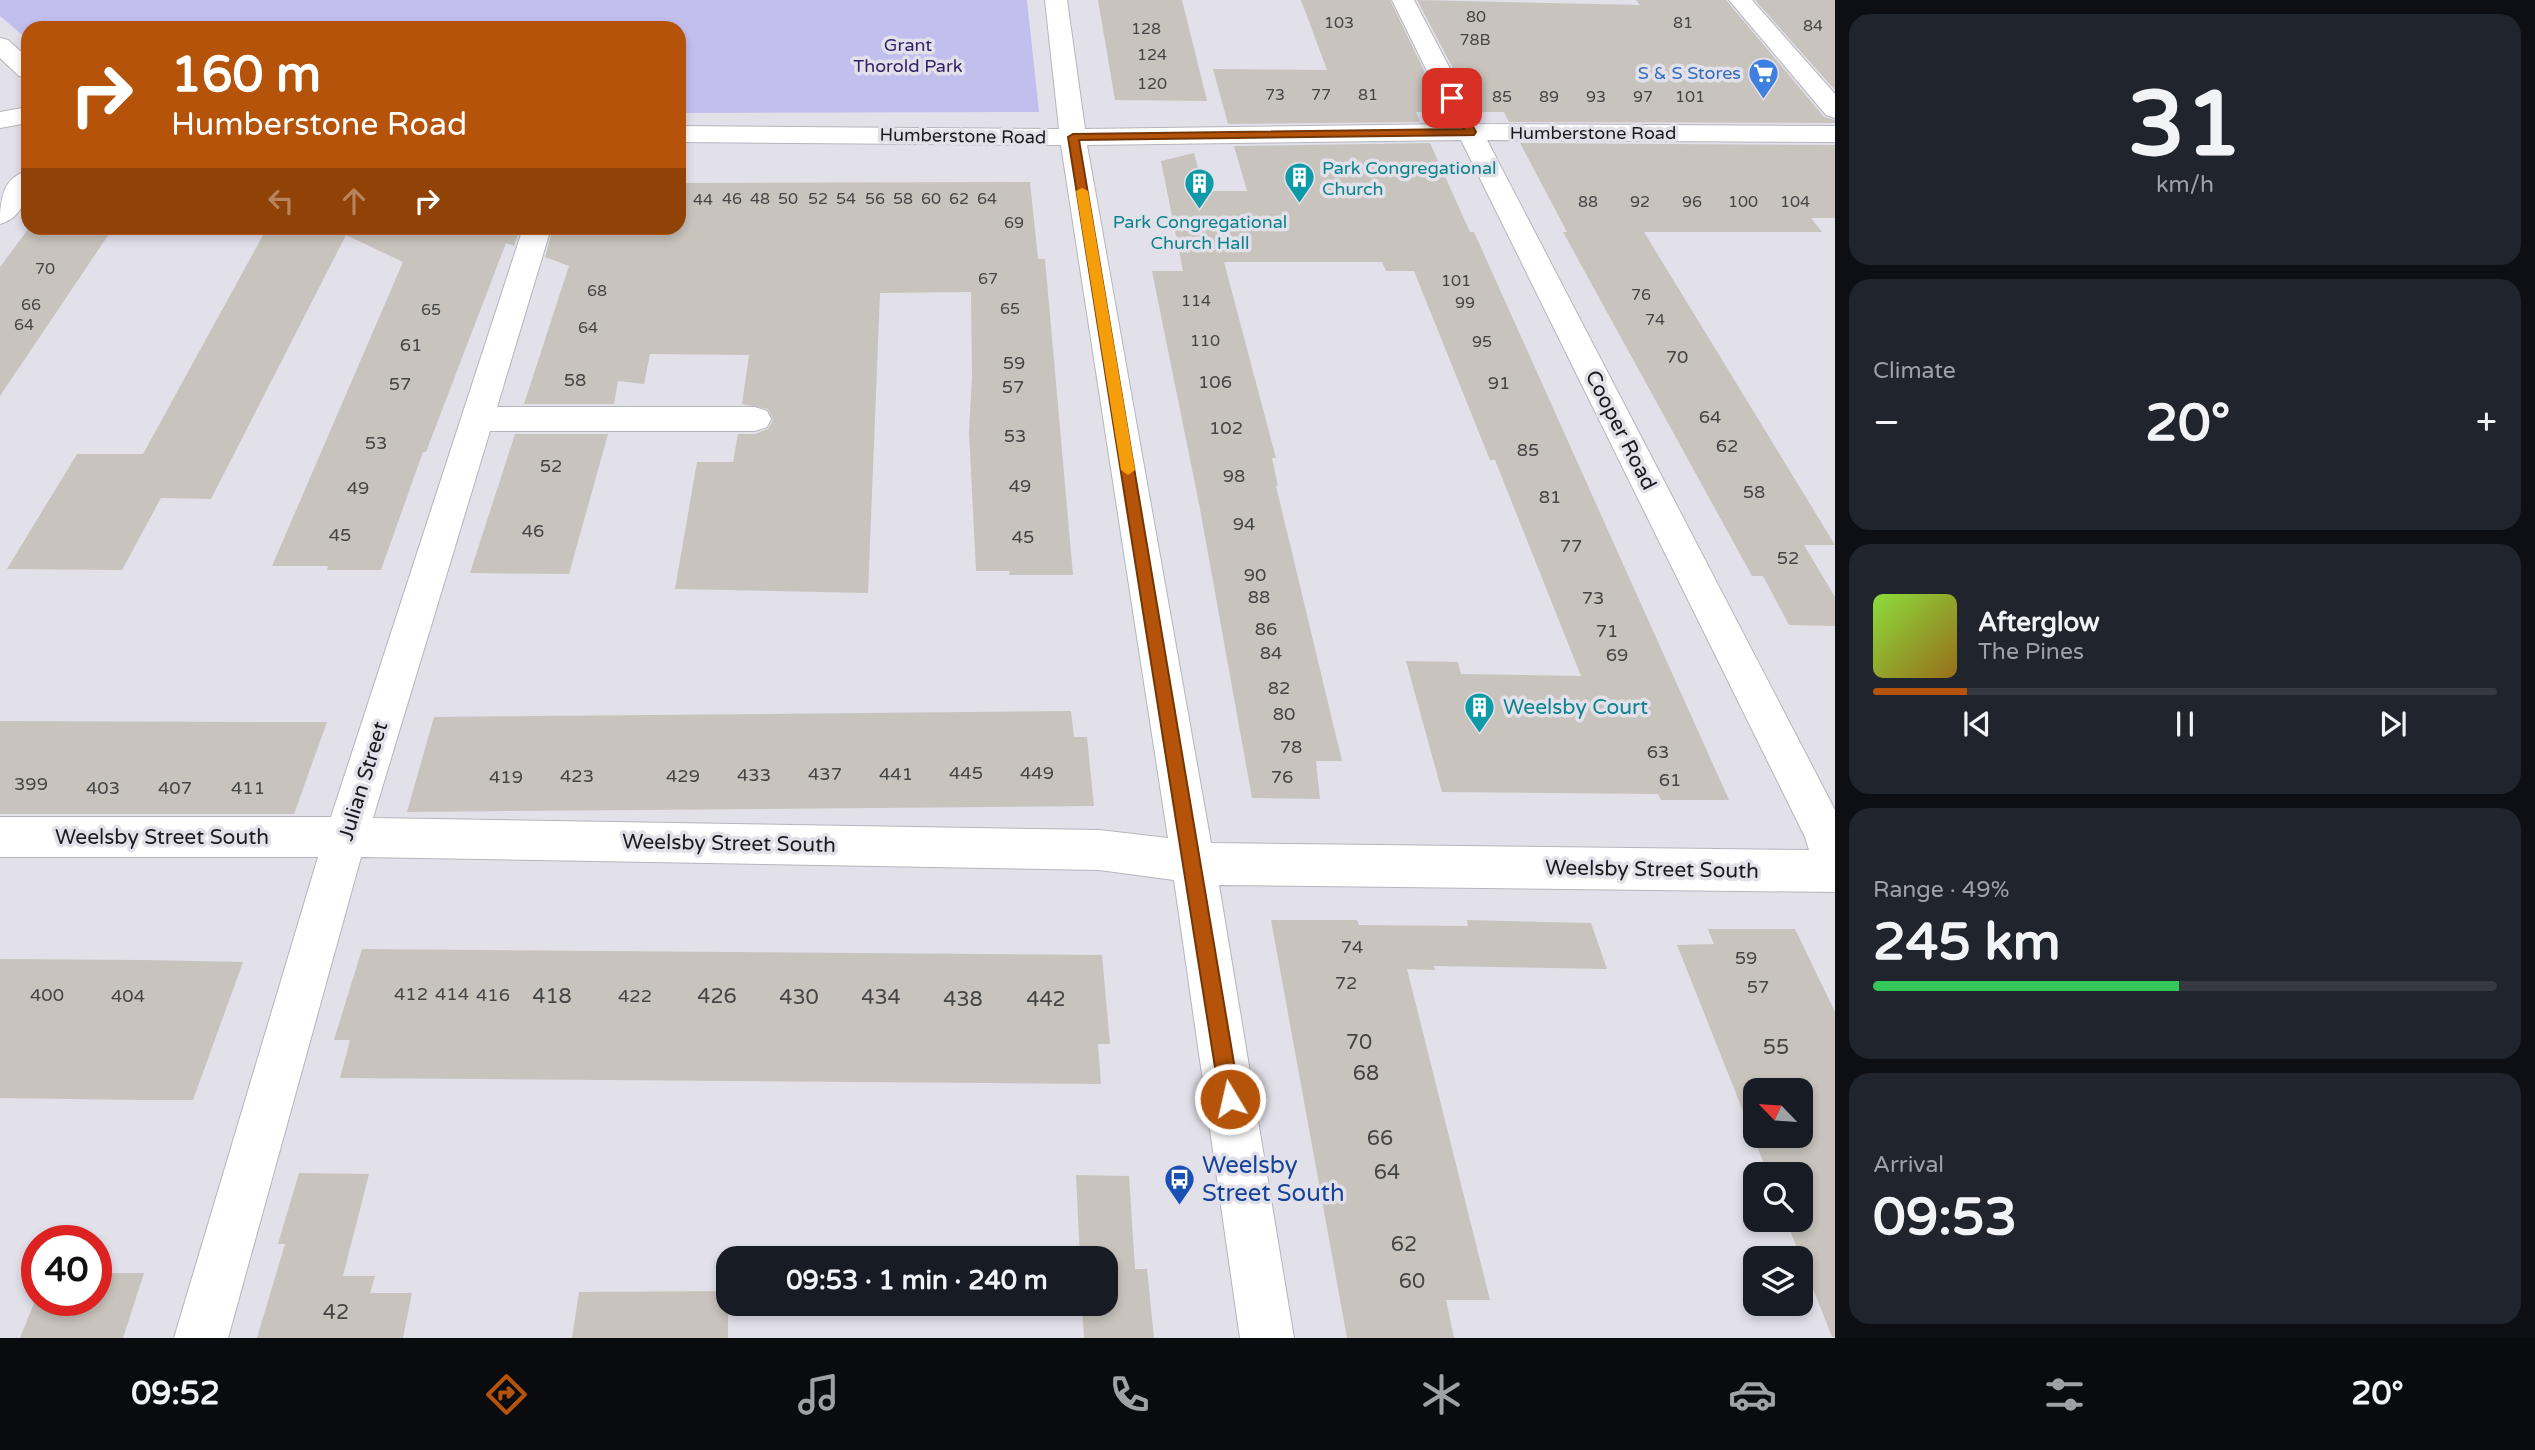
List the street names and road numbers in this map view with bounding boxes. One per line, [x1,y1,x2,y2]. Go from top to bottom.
street label: Humberstone Road [1510,122,1676,144]
street label: Humberstone Road [880,124,1046,148]
street label: Cooper Road [1580,366,1661,494]
street label: Julian Street [334,719,393,844]
street label: Weelsby Street South [55,825,269,850]
street label: Weelsby Street South [622,829,836,858]
street label: Weelsby Street South [1545,855,1759,884]

